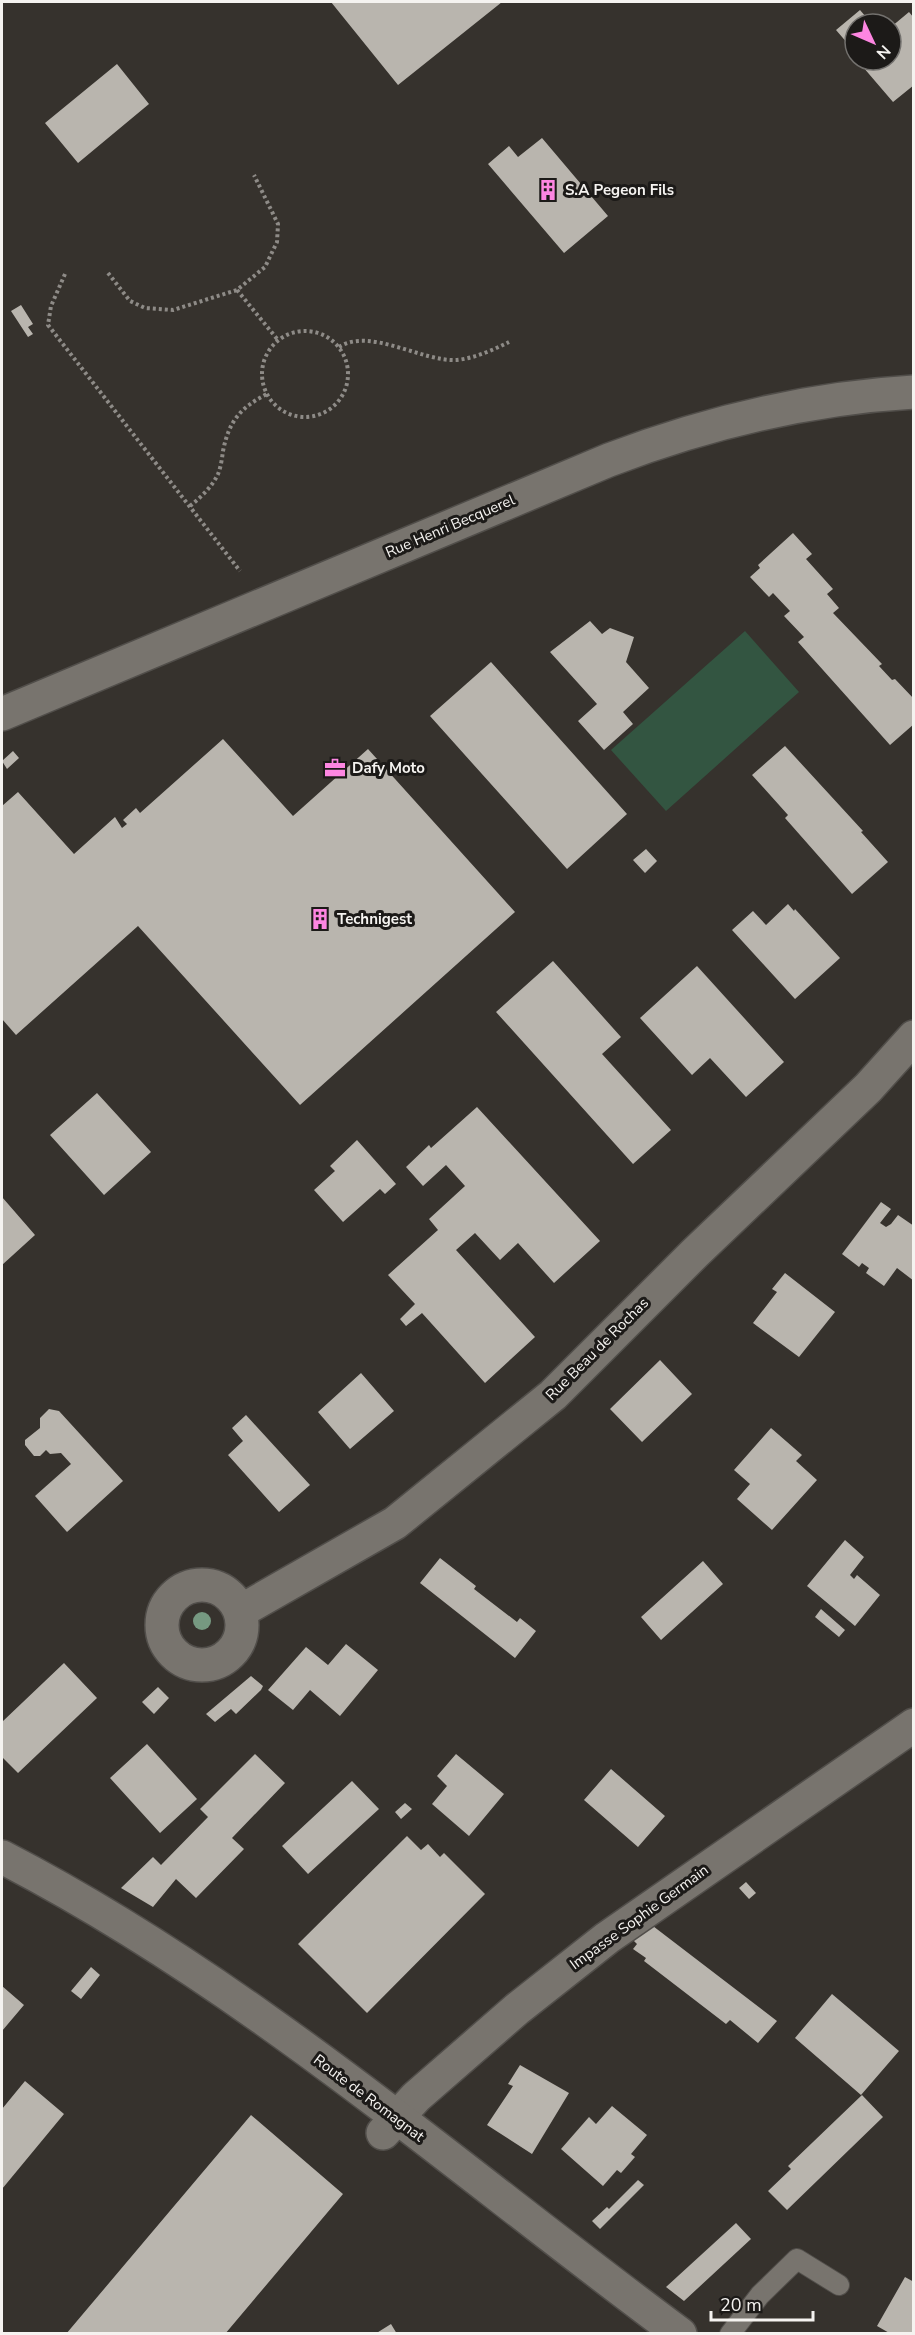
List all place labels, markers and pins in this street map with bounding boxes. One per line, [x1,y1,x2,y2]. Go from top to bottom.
building icon: S.A Pegeon Fils [536,178,560,202]
place label: S.A Pegeon Fils [565,180,674,200]
office icon: Dafy Moto [323,756,347,780]
place label: Dafy Moto [352,758,425,778]
building icon: Technigest [308,907,332,931]
place label: Technigest [337,909,412,929]

